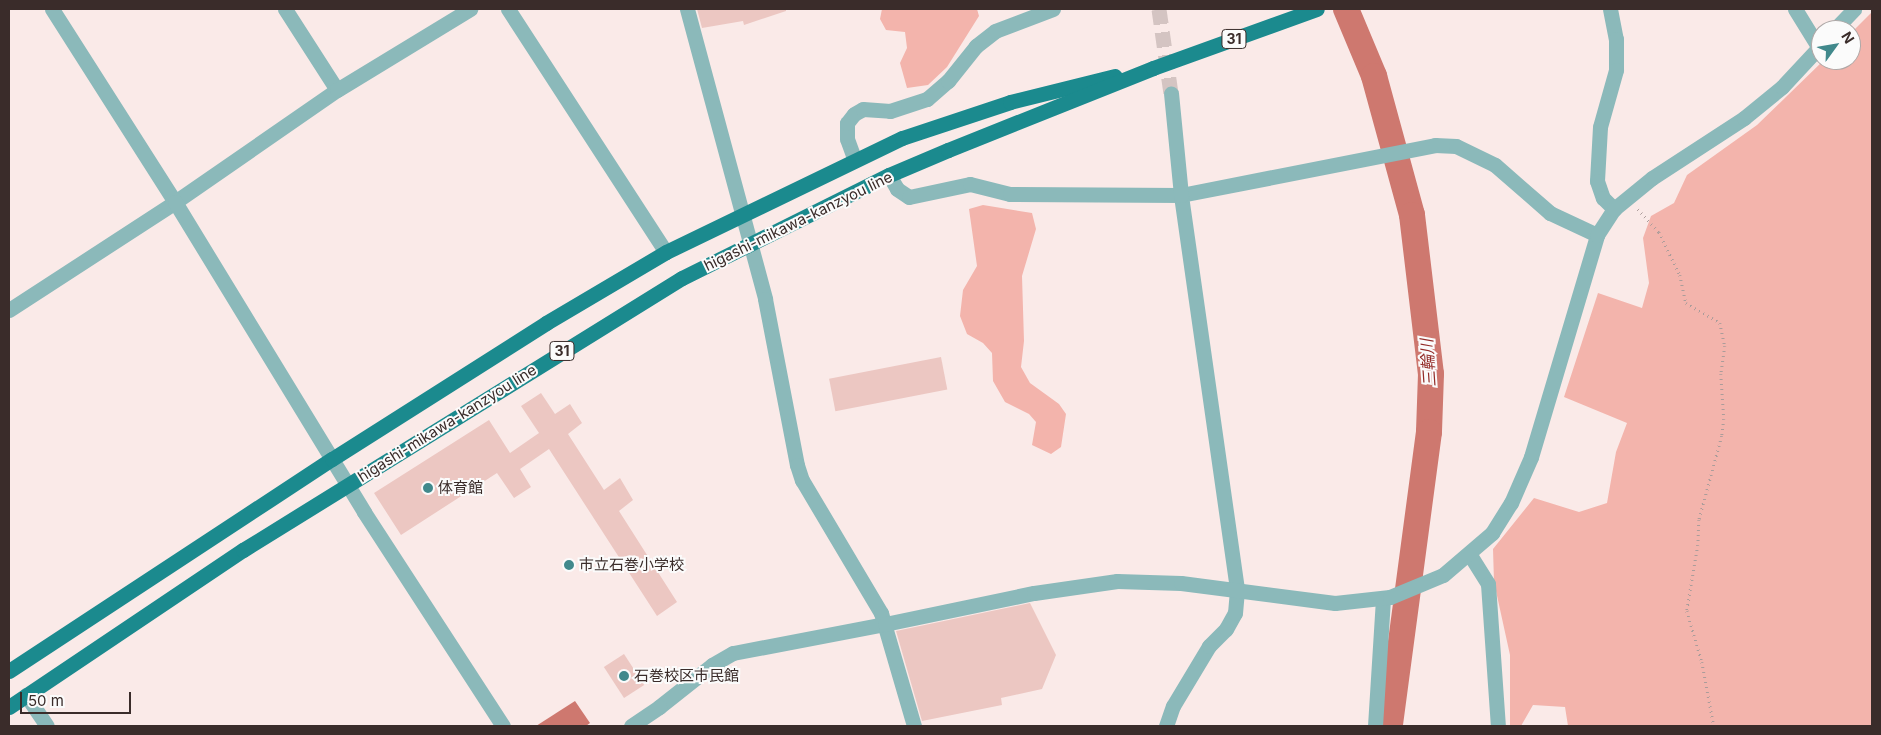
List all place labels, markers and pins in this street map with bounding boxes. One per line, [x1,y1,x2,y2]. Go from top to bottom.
place label: 体育館 [438,479,483,497]
marker: 体育館 [422,482,434,494]
place label: 市立石巻小学校 [579,556,684,574]
marker: 市立石巻小学校 [563,559,575,571]
place label: 石巻校区市民館 [634,667,739,685]
marker: 石巻校区市民館 [618,670,630,682]

